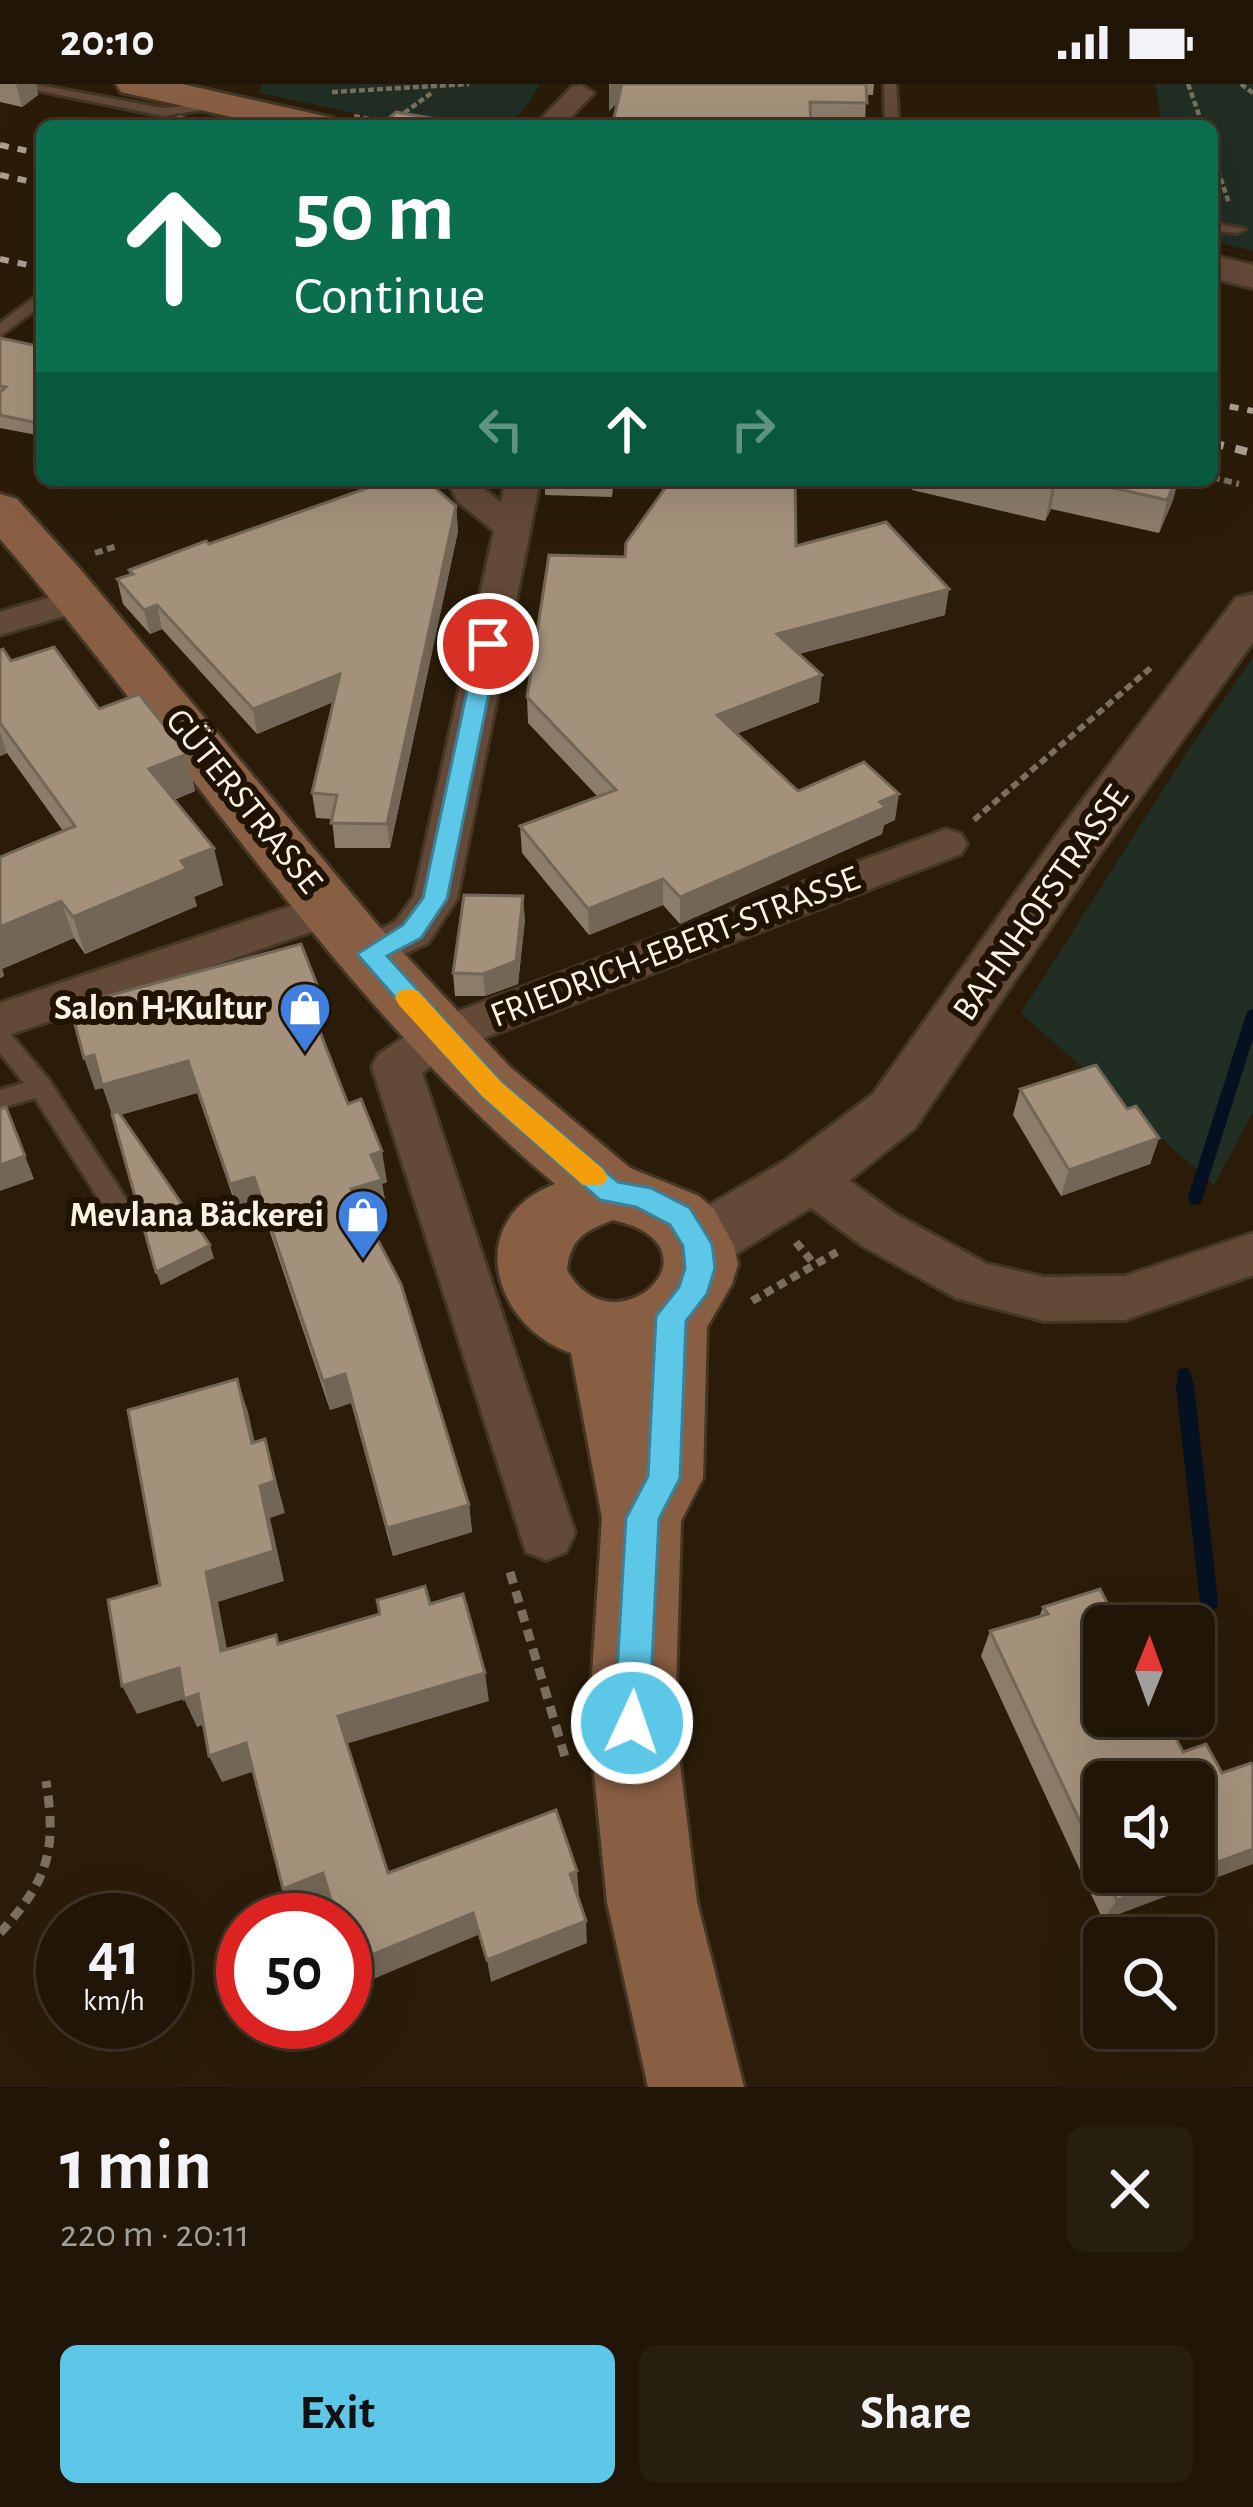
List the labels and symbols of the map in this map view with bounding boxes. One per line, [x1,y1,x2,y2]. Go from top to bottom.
pin [437,593,539,695]
street label: GÜTERSTRASSE [159,701,330,900]
street label: BAHNHOFSTRASSE [947,779,1135,1027]
street label: FRIEDRICH-EBERT-STRASSE [485,860,865,1034]
shop icon: Salon H-Kultur [277,980,333,1054]
place label: Salon H-Kultur [54,990,266,1026]
shop icon: Mevlana Bäckerei [335,1187,391,1261]
place label: Mevlana Bäckerei [69,1197,324,1233]
north arrow [1083,1605,1215,1737]
position arrow [569,1660,695,1786]
speed limit sign: 50 [216,1893,372,2049]

